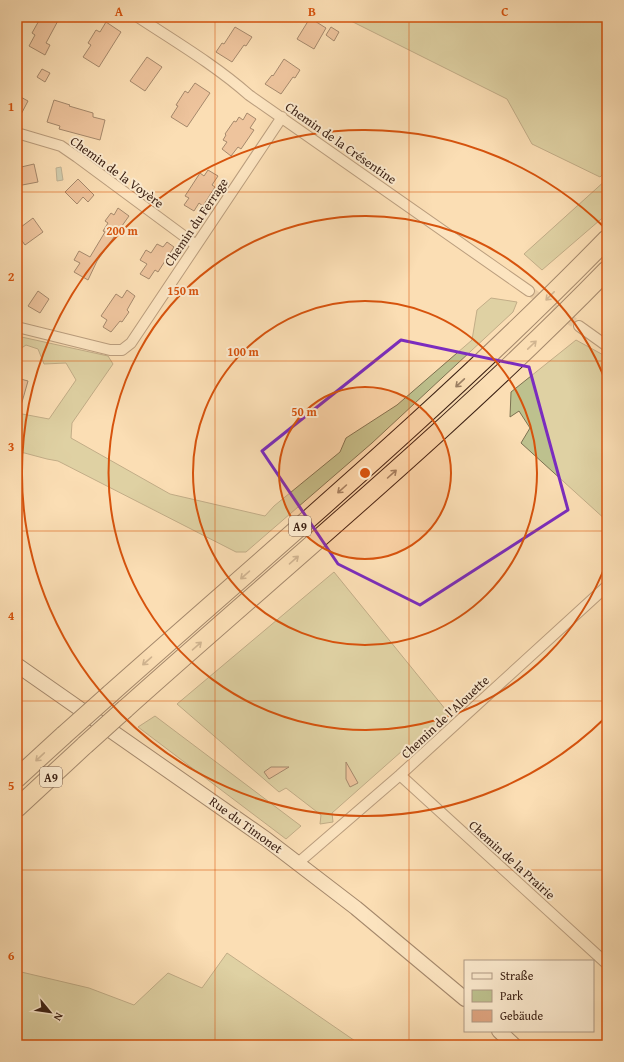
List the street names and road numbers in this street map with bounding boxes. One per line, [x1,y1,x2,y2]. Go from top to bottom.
street label: Chemin de la Crésentine [281,97,401,189]
street label: Chemin de la Voyère [66,131,168,213]
street label: Chemin du Ferrage [159,174,233,270]
road number: A9 [289,516,311,536]
street label: Chemin de l'Alouette [397,671,493,763]
road number: A9 [40,767,62,787]
street label: Rue du Timonet [205,792,287,858]
street label: Chemin de la Prairie [465,816,559,904]

